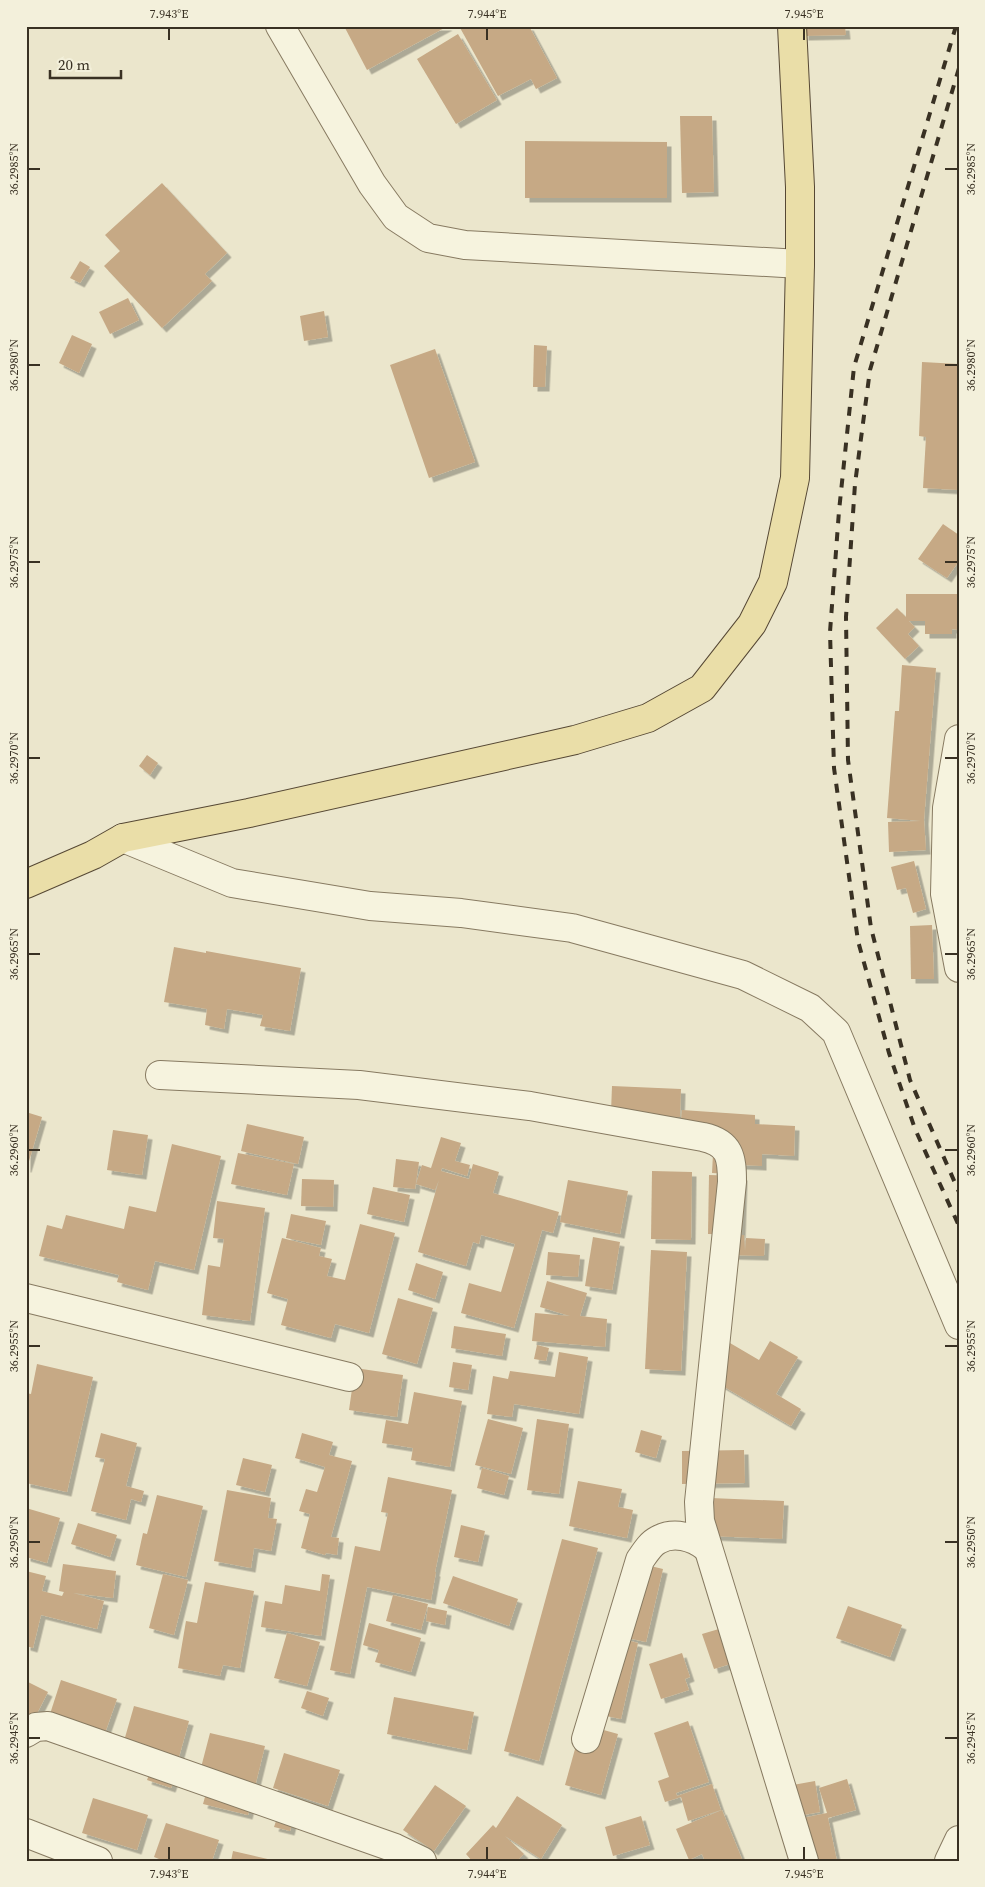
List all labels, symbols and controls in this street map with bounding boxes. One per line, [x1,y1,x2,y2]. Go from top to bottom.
text: 7.943°E [150,6,188,22]
text: 7.944°E [468,6,506,22]
text: 7.945°E [785,6,823,22]
scale bar [50,48,121,80]
text: 20 m [58,54,90,75]
text: 36.2985°N [6,143,22,195]
text: 36.2985°N [963,143,979,195]
text: 36.2980°N [6,339,22,391]
text: 36.2980°N [963,339,979,391]
text: 36.2975°N [6,536,22,588]
text: 36.2975°N [963,536,979,588]
text: 36.2970°N [6,732,22,784]
text: 36.2970°N [963,732,979,784]
text: 36.2965°N [6,928,22,980]
text: 36.2965°N [963,928,979,980]
text: 36.2960°N [6,1124,22,1176]
text: 36.2960°N [963,1124,979,1176]
text: 36.2955°N [6,1320,22,1372]
text: 36.2955°N [963,1320,979,1372]
text: 36.2950°N [6,1516,22,1568]
text: 36.2950°N [963,1516,979,1568]
text: 36.2945°N [6,1712,22,1764]
text: 36.2945°N [963,1712,979,1764]
text: 7.943°E [150,1866,188,1882]
text: 7.944°E [468,1866,506,1882]
text: 7.945°E [785,1866,823,1882]

